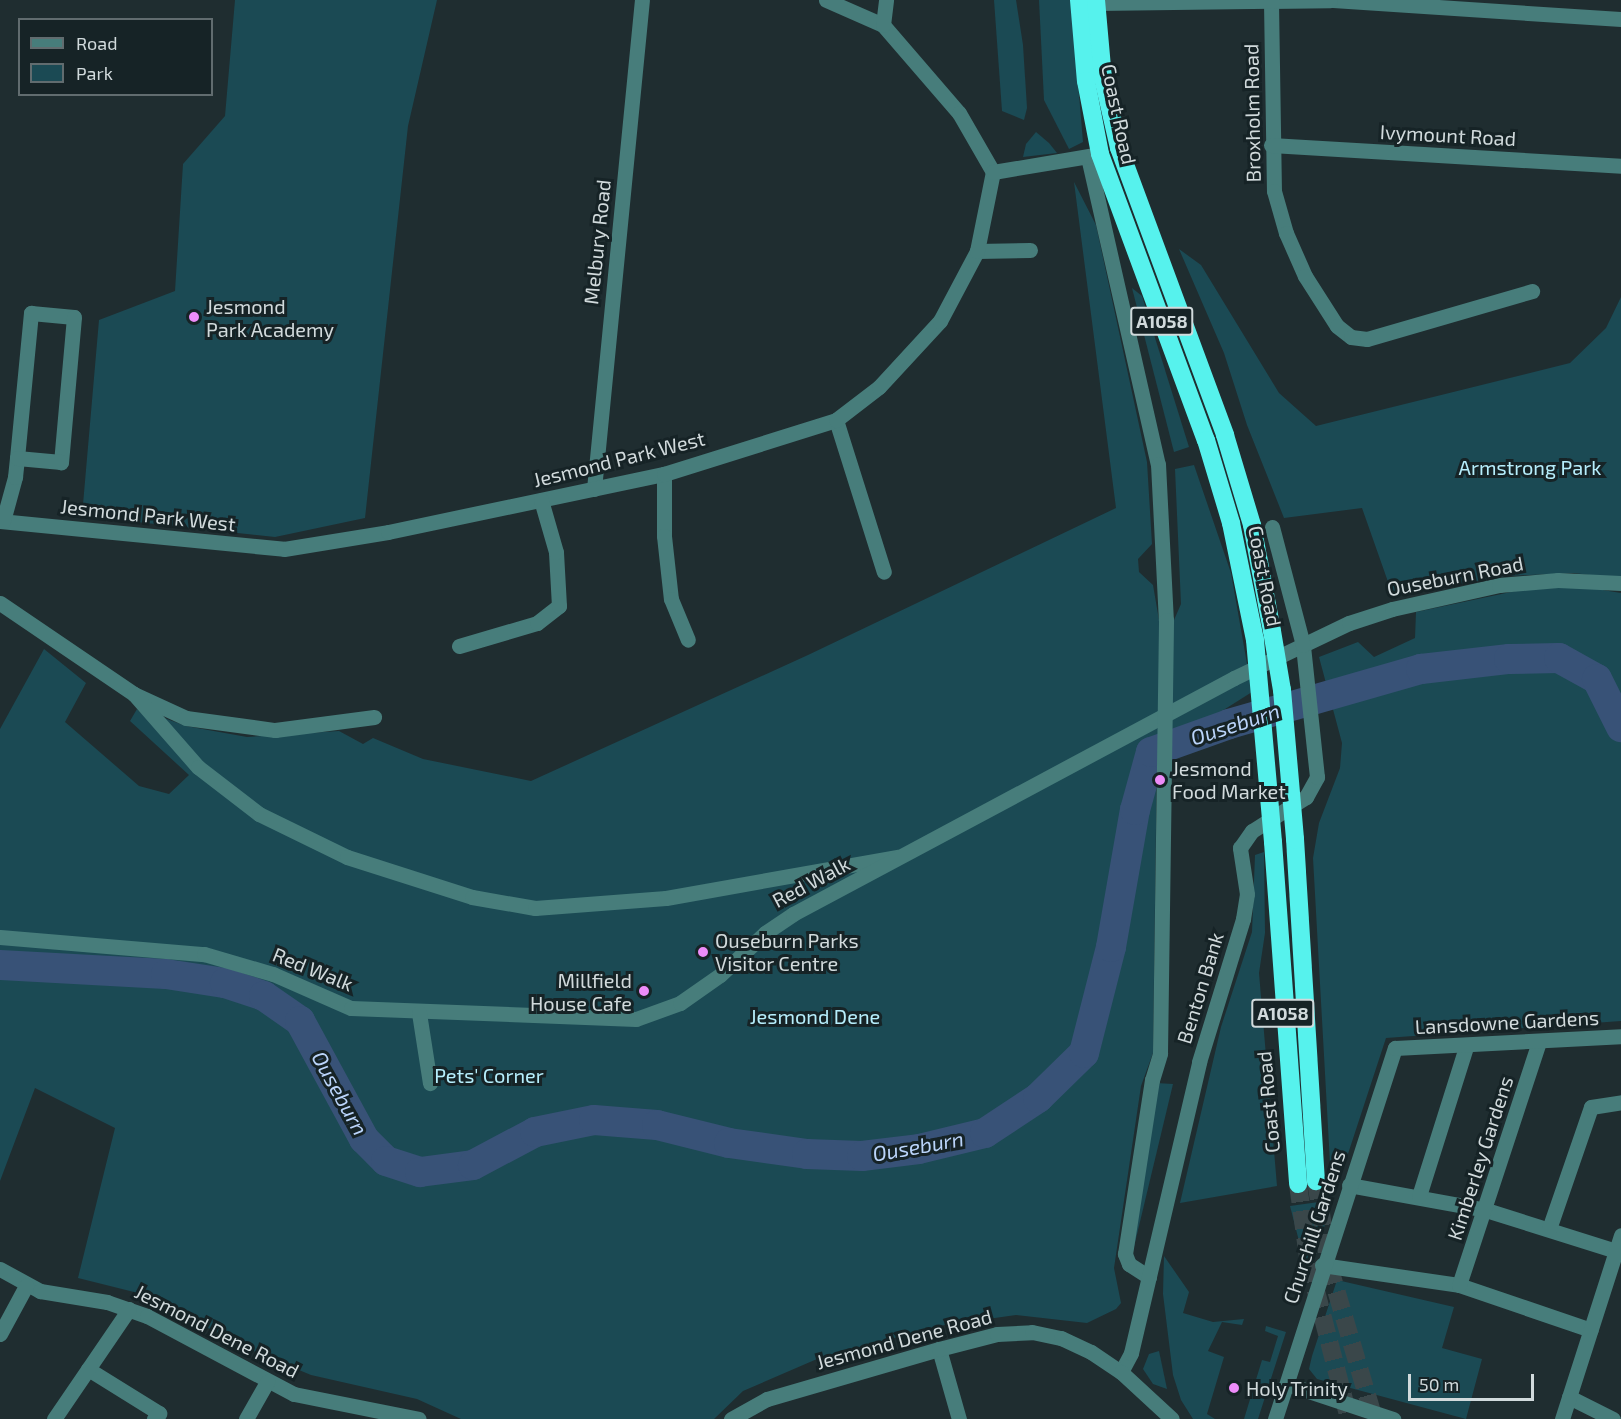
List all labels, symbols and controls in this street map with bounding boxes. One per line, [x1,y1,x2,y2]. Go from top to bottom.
legend [18,18,213,96]
text: Road [76,32,117,54]
street label: Broxholm Road [1239,43,1265,183]
text: Park [76,62,113,84]
street label: Coast Road [1097,62,1141,166]
street label: Ivymount Road [1379,119,1517,151]
street label: Melbury Road [578,178,616,306]
place label: Jesmond Park Academy [206,294,335,341]
road number: A1058 [1129,306,1195,336]
marker: Jesmond Park Academy [187,310,201,324]
street label: Jesmond Park West [530,426,708,492]
park label: Armstrong Park [1458,455,1602,479]
street label: Jesmond Park West [59,494,237,536]
street label: Coast Road [1243,524,1287,628]
street label: Ouseburn Road [1385,551,1525,601]
water label: Ouseburn [1187,698,1283,750]
place label: Jesmond Food Market [1172,756,1286,803]
marker: Jesmond Food Market [1153,773,1167,787]
street label: Red Walk [768,852,854,912]
place label: Ouseburn Parks Visitor Centre [715,928,859,975]
street label: Benton Bank [1172,930,1228,1046]
street label: Red Walk [269,942,357,996]
marker: Ouseburn Parks Visitor Centre [696,945,710,959]
place label: Millfield House Cafe [530,968,632,1015]
marker: Millfield House Cafe [637,984,651,998]
road number: A1058 [1250,998,1316,1028]
park label: Jesmond Dene [750,1004,880,1028]
street label: Lansdowne Gardens [1414,1005,1600,1039]
water label: Ouseburn [307,1047,373,1139]
street label: Coast Road [1252,1050,1284,1154]
park label: Pets' Corner [434,1063,544,1087]
street label: Kimberley Gardens [1442,1073,1518,1243]
water label: Ouseburn [870,1126,966,1166]
street label: Churchill Gardens [1278,1147,1350,1307]
street label: Jesmond Dene Road [131,1279,303,1383]
street label: Jesmond Dene Road [813,1304,995,1374]
scale bar [1411,1362,1537,1400]
text: 50 m [1419,1373,1459,1395]
place label: Holy Trinity [1246,1376,1349,1400]
marker: Holy Trinity [1227,1381,1241,1395]

